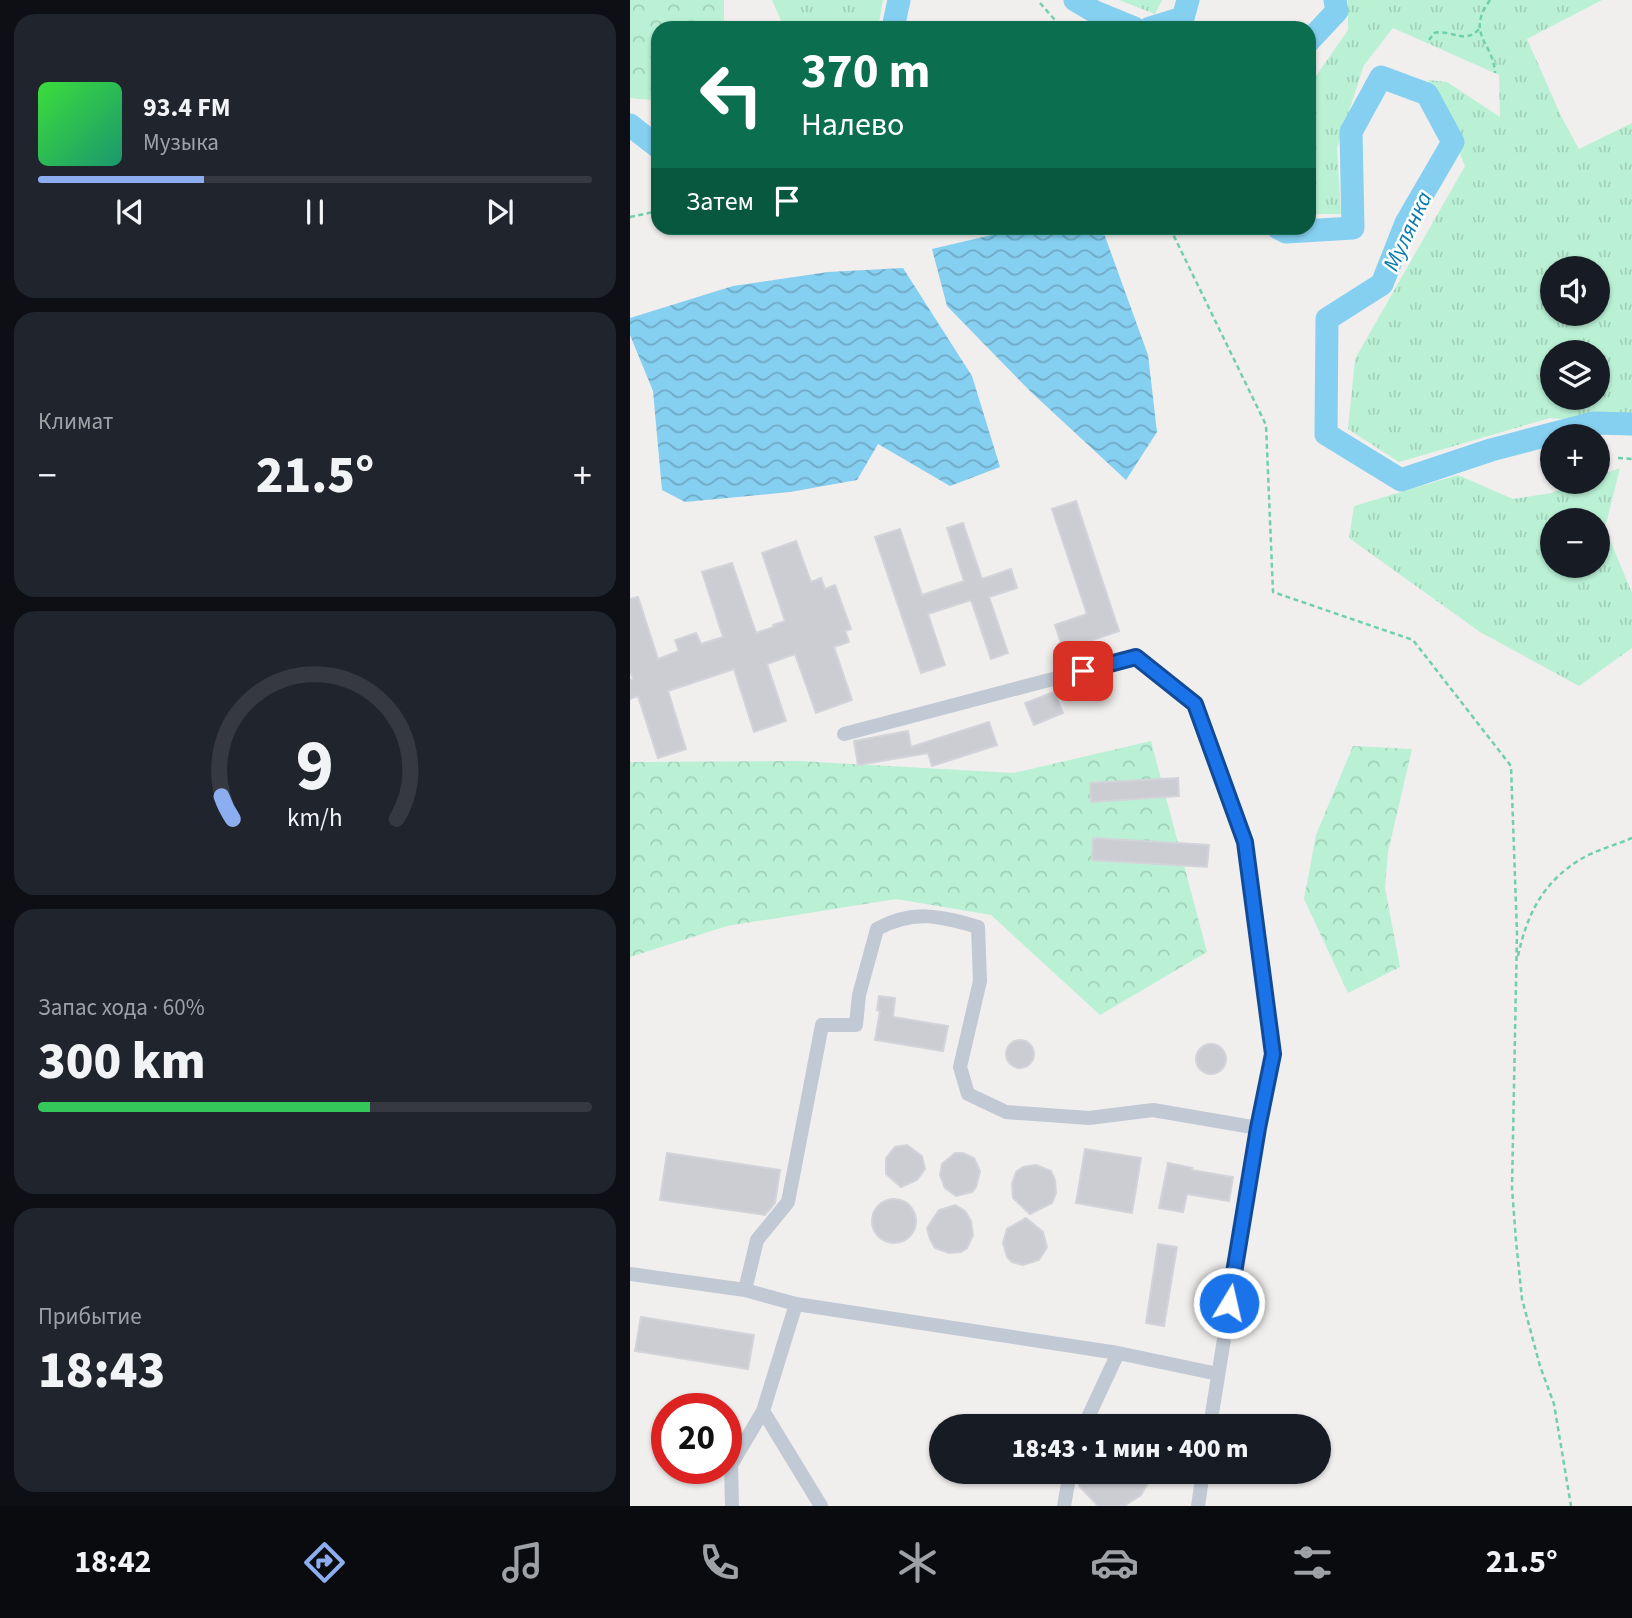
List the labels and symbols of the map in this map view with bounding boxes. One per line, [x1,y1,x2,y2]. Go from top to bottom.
water label: Мулянка [1375,186,1440,277]
pin [1053,641,1113,701]
position arrow [1192,1266,1266,1340]
speed limit sign: 20 [651,1393,742,1484]

